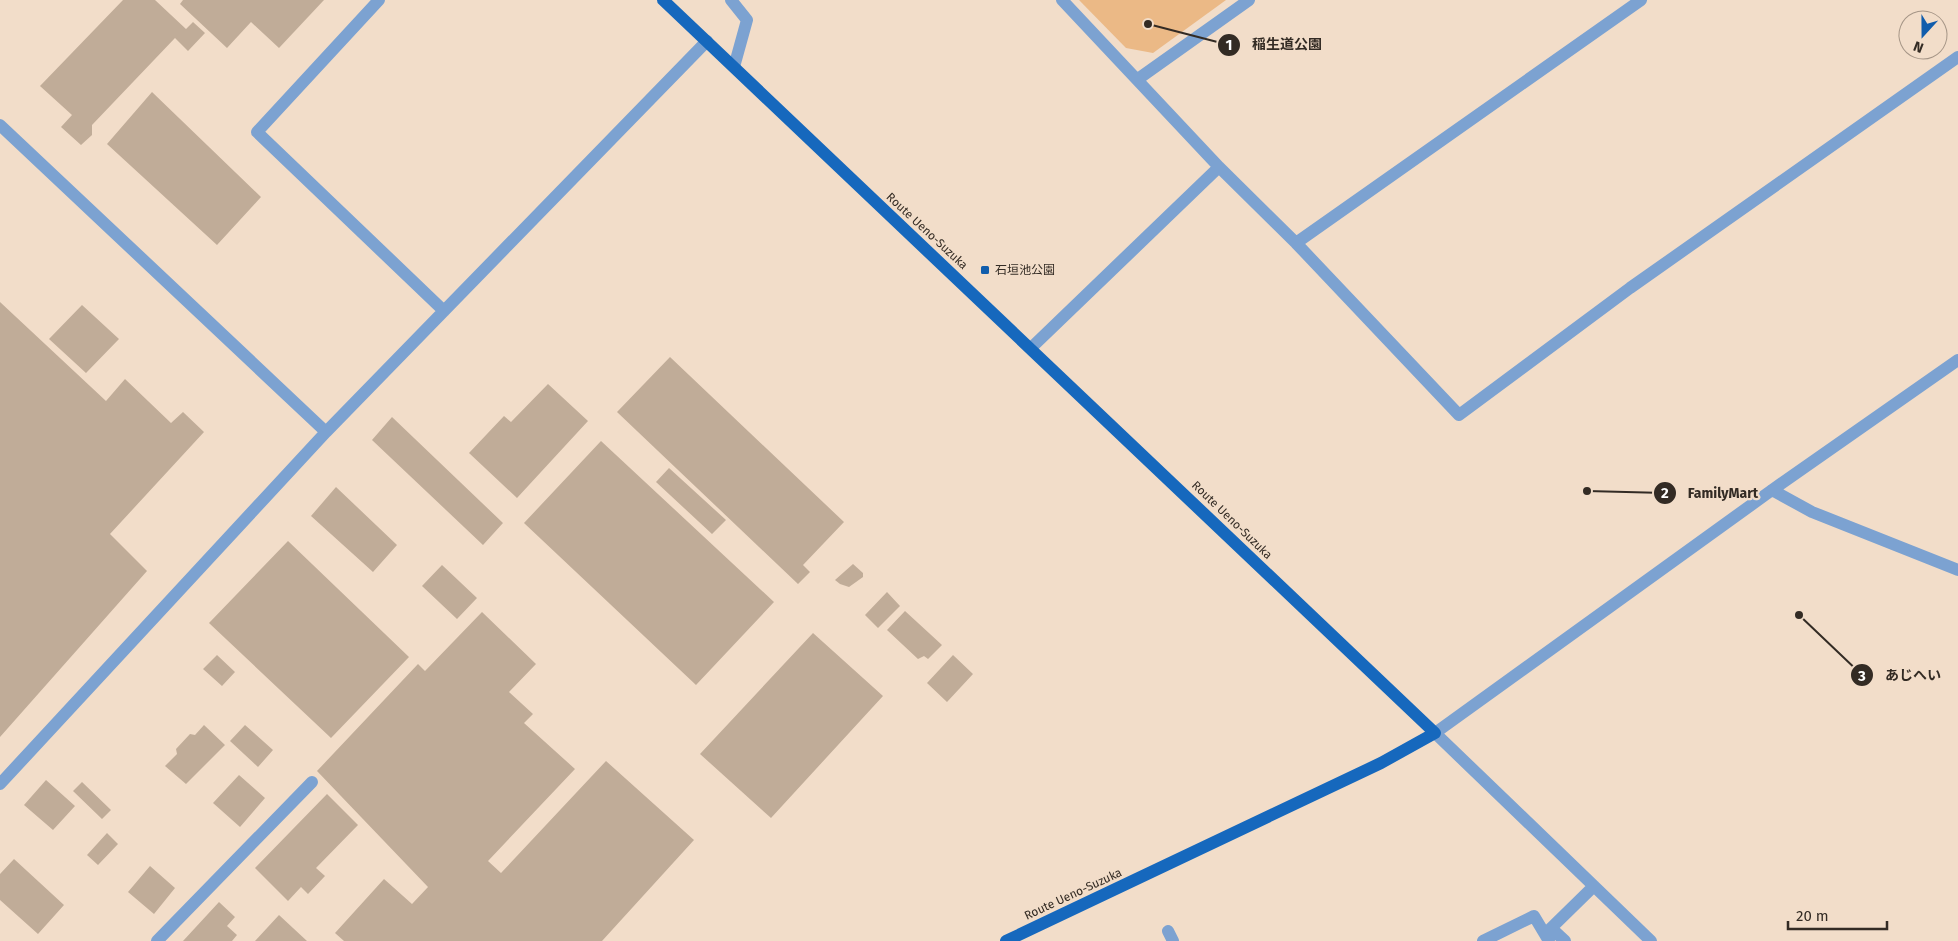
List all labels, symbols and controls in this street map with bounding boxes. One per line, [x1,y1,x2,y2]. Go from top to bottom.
north arrow [1898,10,1948,60]
callout: 稲生道公園 [1217,30,1332,59]
text: 1 [1226,36,1232,54]
text: 稲生道公園 [1252,36,1322,53]
text: N [1911,37,1926,56]
street label: Route Ueno-Suzuka [883,190,971,272]
place label: 石垣池公園 [995,263,1055,277]
marker: 石垣池公園 [979,264,991,276]
street label: Route Ueno-Suzuka [1189,478,1275,562]
callout: FamilyMart [1653,479,1768,508]
text: 2 [1661,484,1669,502]
text: FamilyMart [1688,485,1759,502]
callout: あじへい [1850,661,1951,690]
text: 3 [1857,667,1866,685]
text: あじへい [1885,667,1941,684]
street label: Route Ueno-Suzuka [1022,865,1124,923]
scale bar [1788,898,1887,930]
text: 20 m [1796,907,1829,925]

